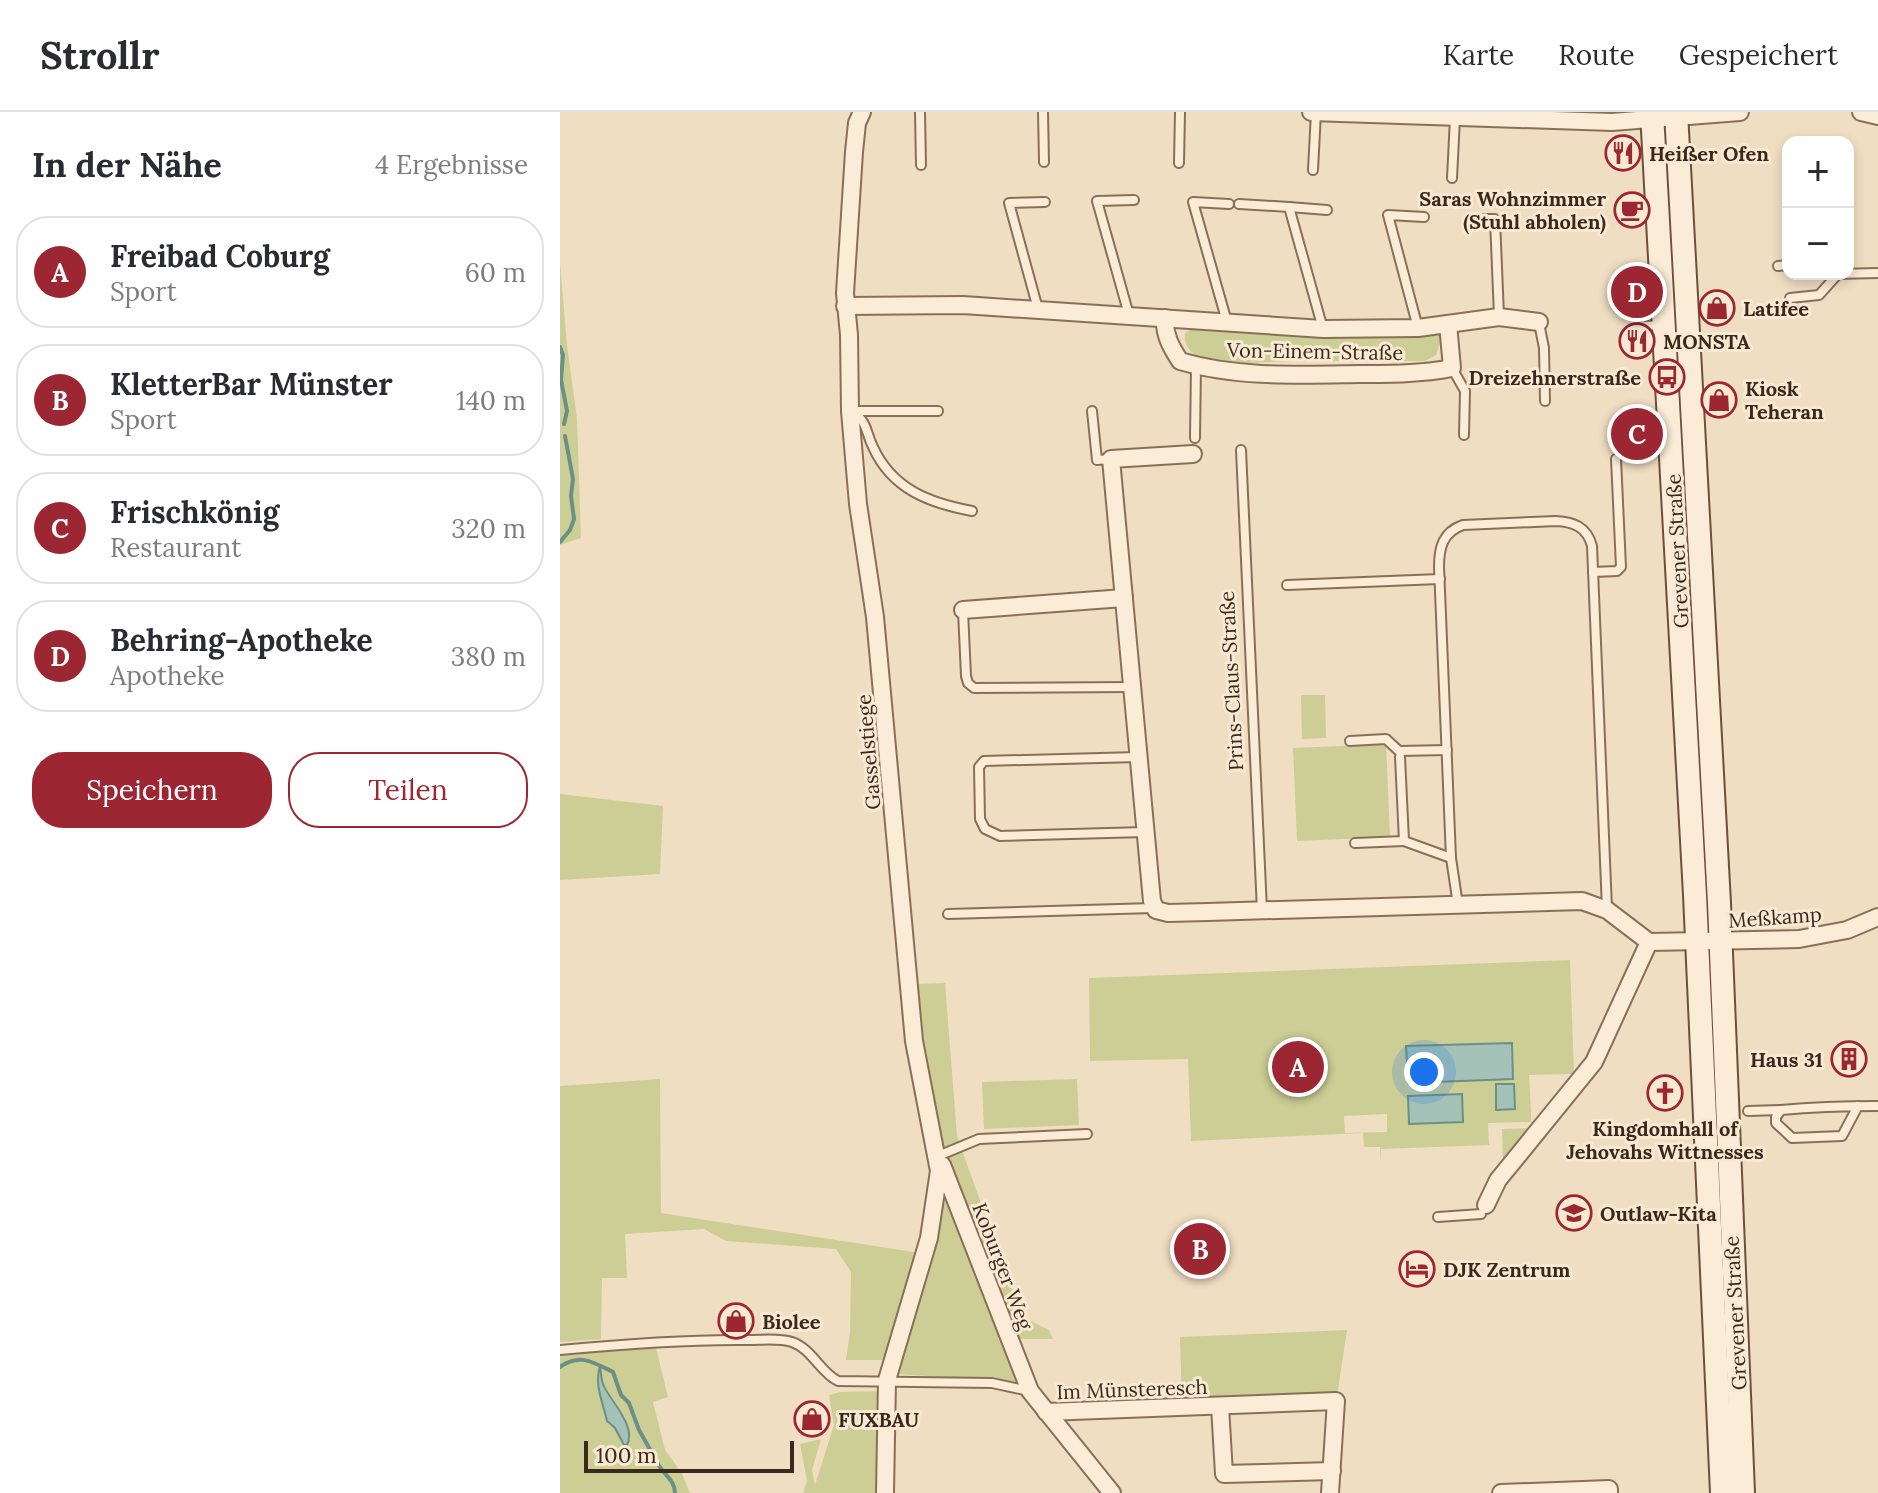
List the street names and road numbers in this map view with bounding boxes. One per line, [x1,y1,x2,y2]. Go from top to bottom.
street label: Von-Einem-Straße [1226,337,1404,365]
street label: Grevener Straße [1660,473,1694,629]
street label: Prins-Claus-Straße [1214,590,1248,772]
street label: Gasselstiege [850,693,885,811]
street label: Meßkamp [1727,901,1823,933]
street label: Koburger Weg [967,1199,1039,1334]
street label: Grevener Straße [1718,1235,1752,1391]
street label: Im Münsteresch [1056,1374,1208,1404]

